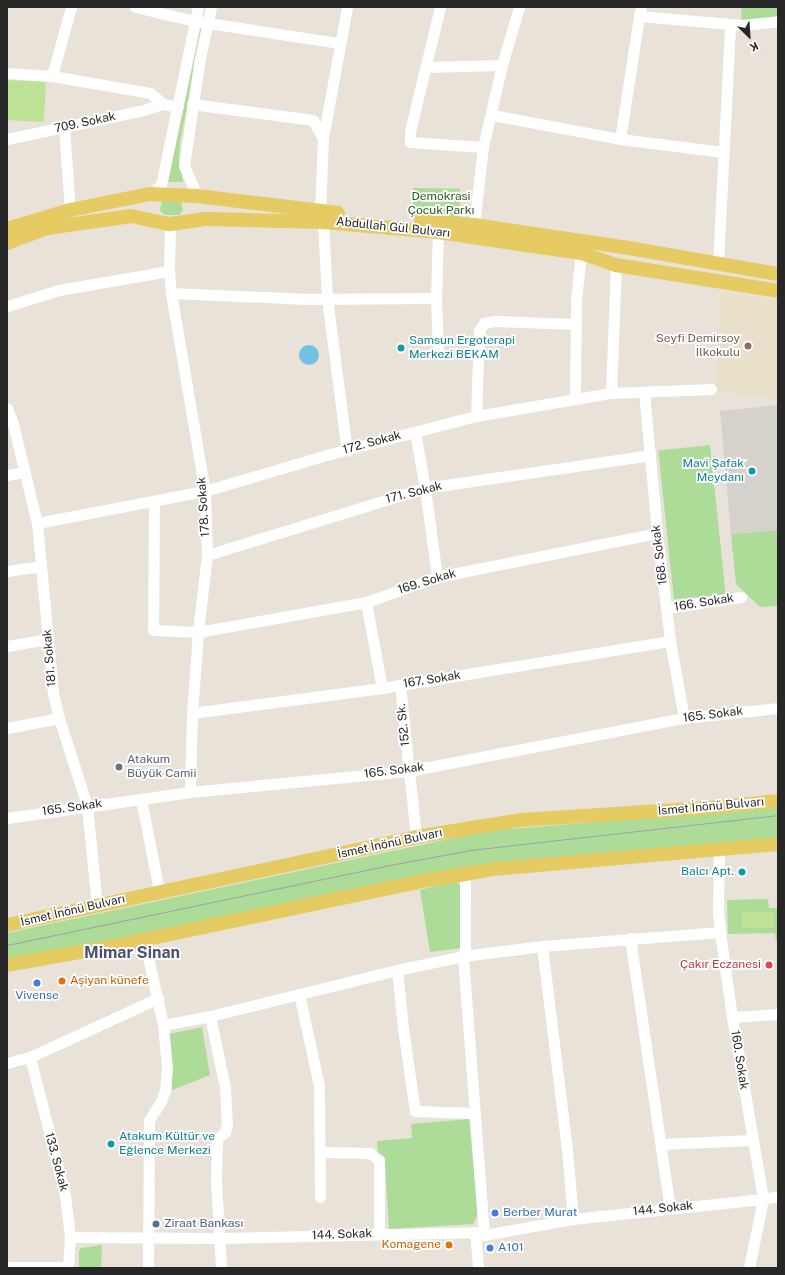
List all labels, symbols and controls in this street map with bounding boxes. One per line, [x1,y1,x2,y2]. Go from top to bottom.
north arrow [729,16,769,56]
text: K [748,40,760,54]
street label: 709. Sokak [53,109,117,137]
park label: Demokrasi Çocuk Parkı [408,190,474,218]
street label: Abdullah Gül Bulvarı [335,215,451,241]
place label: Seyfi Demirsoy İlkokulu [656,332,740,360]
place label: Samsun Ergoterapi Merkezi BEKAM [409,334,515,362]
marker: Seyfi Demirsoy İlkokulu [743,341,753,351]
marker: Samsun Ergoterapi Merkezi BEKAM [396,343,406,353]
street label: 172. Sokak [341,428,403,458]
place label: Mavi Şafak Meydanı [682,457,744,485]
marker: Mavi Şafak Meydanı [747,466,757,476]
street label: 178. Sokak [195,477,213,537]
street label: 171. Sokak [384,479,444,507]
street label: 168. Sokak [649,524,671,586]
street label: 169. Sokak [396,566,458,598]
street label: 166. Sokak [673,591,735,615]
street label: 181. Sokak [40,629,60,687]
street label: 167. Sokak [402,668,462,692]
street label: 152. Sk. [395,703,413,747]
street label: 165. Sokak [682,704,744,726]
place label: Atakum Büyük Camii [127,753,196,781]
street label: 165. Sokak [363,760,425,782]
marker: Atakum Büyük Camii [114,762,124,772]
street label: İsmet İnönü Bulvarı [657,795,765,819]
street label: 165. Sokak [41,797,103,819]
street label: İsmet İnönü Bulvarı [336,826,444,862]
place label: Balcı Apt. [681,865,734,879]
marker: Balcı Apt. [737,867,747,877]
street label: İsmet İnönü Bulvarı [19,892,127,930]
district label: Mimar Sinan [84,943,180,963]
place label: Çakır Eczanesi [680,958,761,972]
marker: Çakır Eczanesi [764,960,774,970]
place label: Aşiyan künefe [70,974,149,988]
marker: Aşiyan künefe [57,976,67,986]
marker: Vivense [32,978,42,988]
place label: Vivense [15,989,59,1003]
street label: 160. Sokak [727,1029,751,1091]
place label: Atakum Kültür ve Eğlence Merkezi [119,1130,215,1158]
street label: 133. Sokak [41,1131,71,1193]
marker: Atakum Kültür ve Eğlence Merkezi [106,1139,116,1149]
street label: 144. Sokak [632,1199,694,1219]
place label: Berber Murat [503,1206,577,1220]
marker: Berber Murat [490,1208,500,1218]
place label: Ziraat Bankası [164,1217,243,1231]
marker: Ziraat Bankası [151,1219,161,1229]
street label: 144. Sokak [312,1227,372,1243]
place label: Komagene [382,1238,441,1252]
marker: Komagene [444,1240,454,1250]
place label: A101 [498,1241,524,1255]
marker: A101 [485,1243,495,1253]

